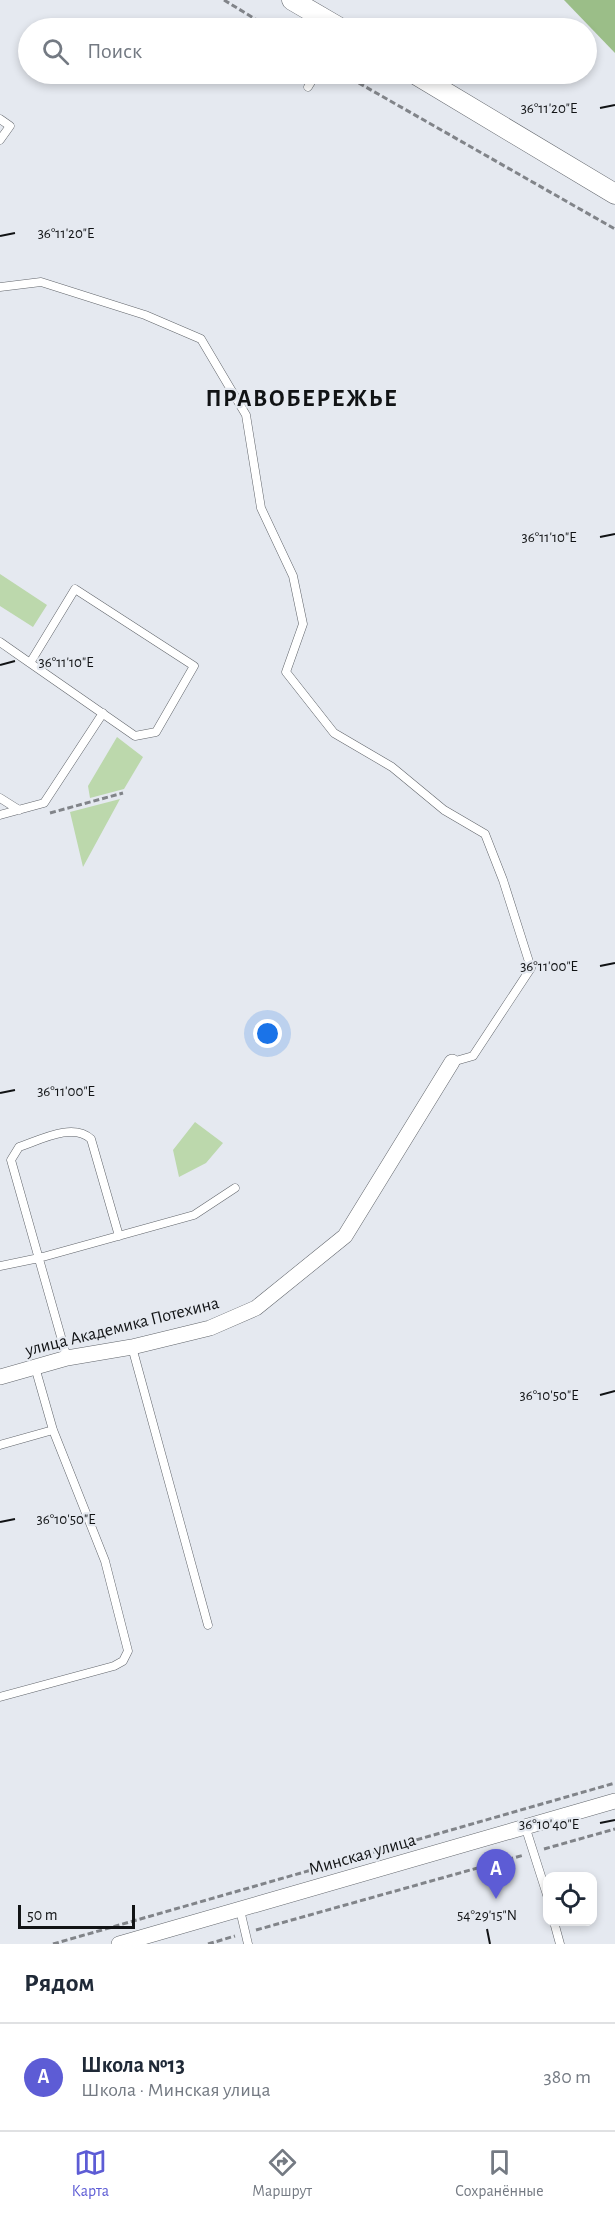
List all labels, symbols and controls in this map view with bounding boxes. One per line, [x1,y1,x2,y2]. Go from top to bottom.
search box [18,18,597,84]
icon: search [39,35,72,68]
text: Поиск [87,40,142,62]
text: 36°11'20"E [521,101,577,116]
text: 36°11'20"E [38,226,94,241]
district label: ПРАВОБЕРЕЖЬЕ [205,387,399,411]
text: 36°11'10"E [522,530,576,545]
text: 36°11'10"E [39,655,93,670]
text: 36°11'00"E [520,959,578,974]
your location [253,1019,282,1048]
text: 36°11'00"E [37,1084,95,1099]
street label: улица Академика Потехина [23,1294,221,1360]
text: 36°10'50"E [520,1388,578,1403]
text: 36°10'50"E [37,1512,95,1527]
text: 36°10'40"E [519,1817,579,1832]
street label: Минская улица [307,1831,418,1879]
pin: A [476,1850,516,1899]
map controls [543,1872,597,1926]
button: locate [543,1872,597,1926]
scale bar [18,1902,135,1930]
text: 50 m [27,1907,58,1923]
text: 54°29'15"N [457,1908,517,1923]
text: Рядом [24,1970,95,1996]
text: Школа №13 [81,2054,185,2076]
text: A [38,2067,50,2087]
text: 380 m [543,2067,591,2087]
text: Школа · Минская улица [81,2080,271,2100]
tab: Карта [71,2146,109,2201]
tab: Маршрут [252,2146,312,2201]
tab: Сохранённые [455,2146,544,2201]

